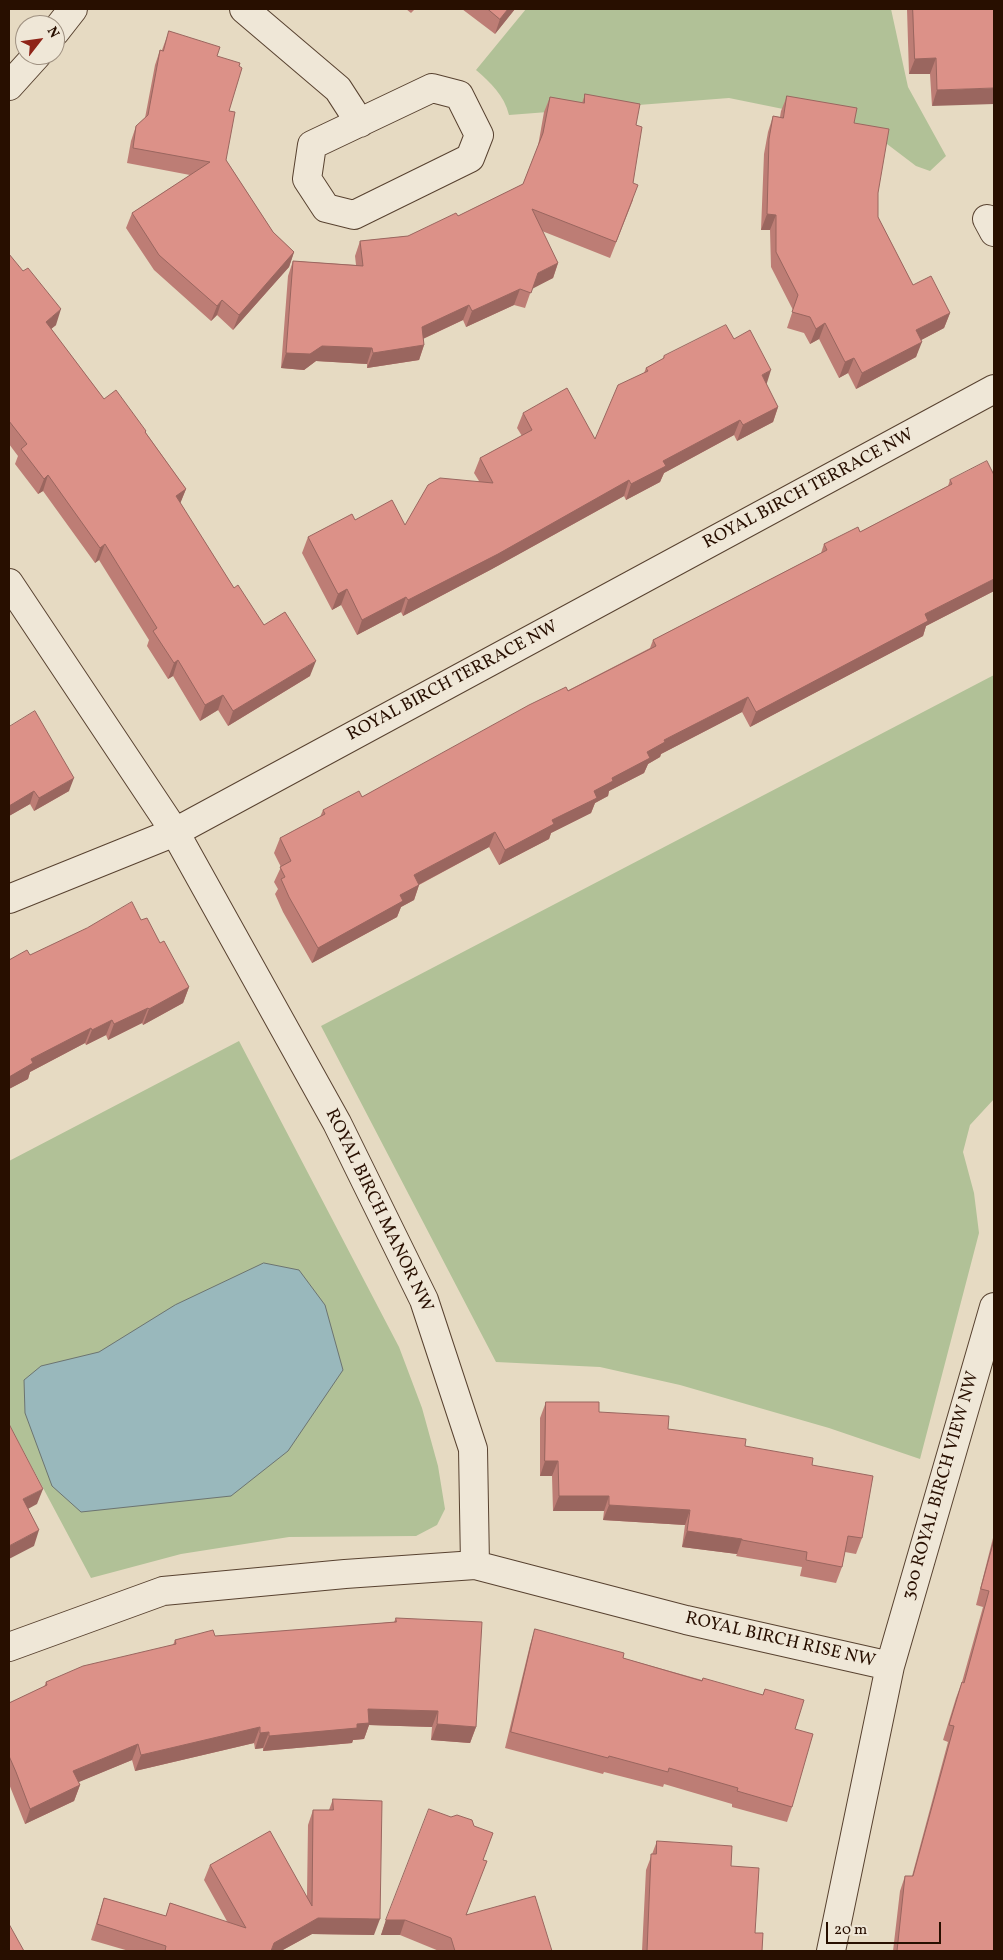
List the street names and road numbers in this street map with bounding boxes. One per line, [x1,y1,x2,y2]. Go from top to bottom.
street label: ROYAL BIRCH TERRACE NW [700,425,918,555]
street label: ROYAL BIRCH TERRACE NW [344,617,562,747]
street label: ROYAL BIRCH MANOR NW [319,1106,437,1316]
street label: 300 ROYAL BIRCH VIEW NW [899,1369,985,1603]
street label: ROYAL BIRCH RISE NW [683,1609,877,1673]

